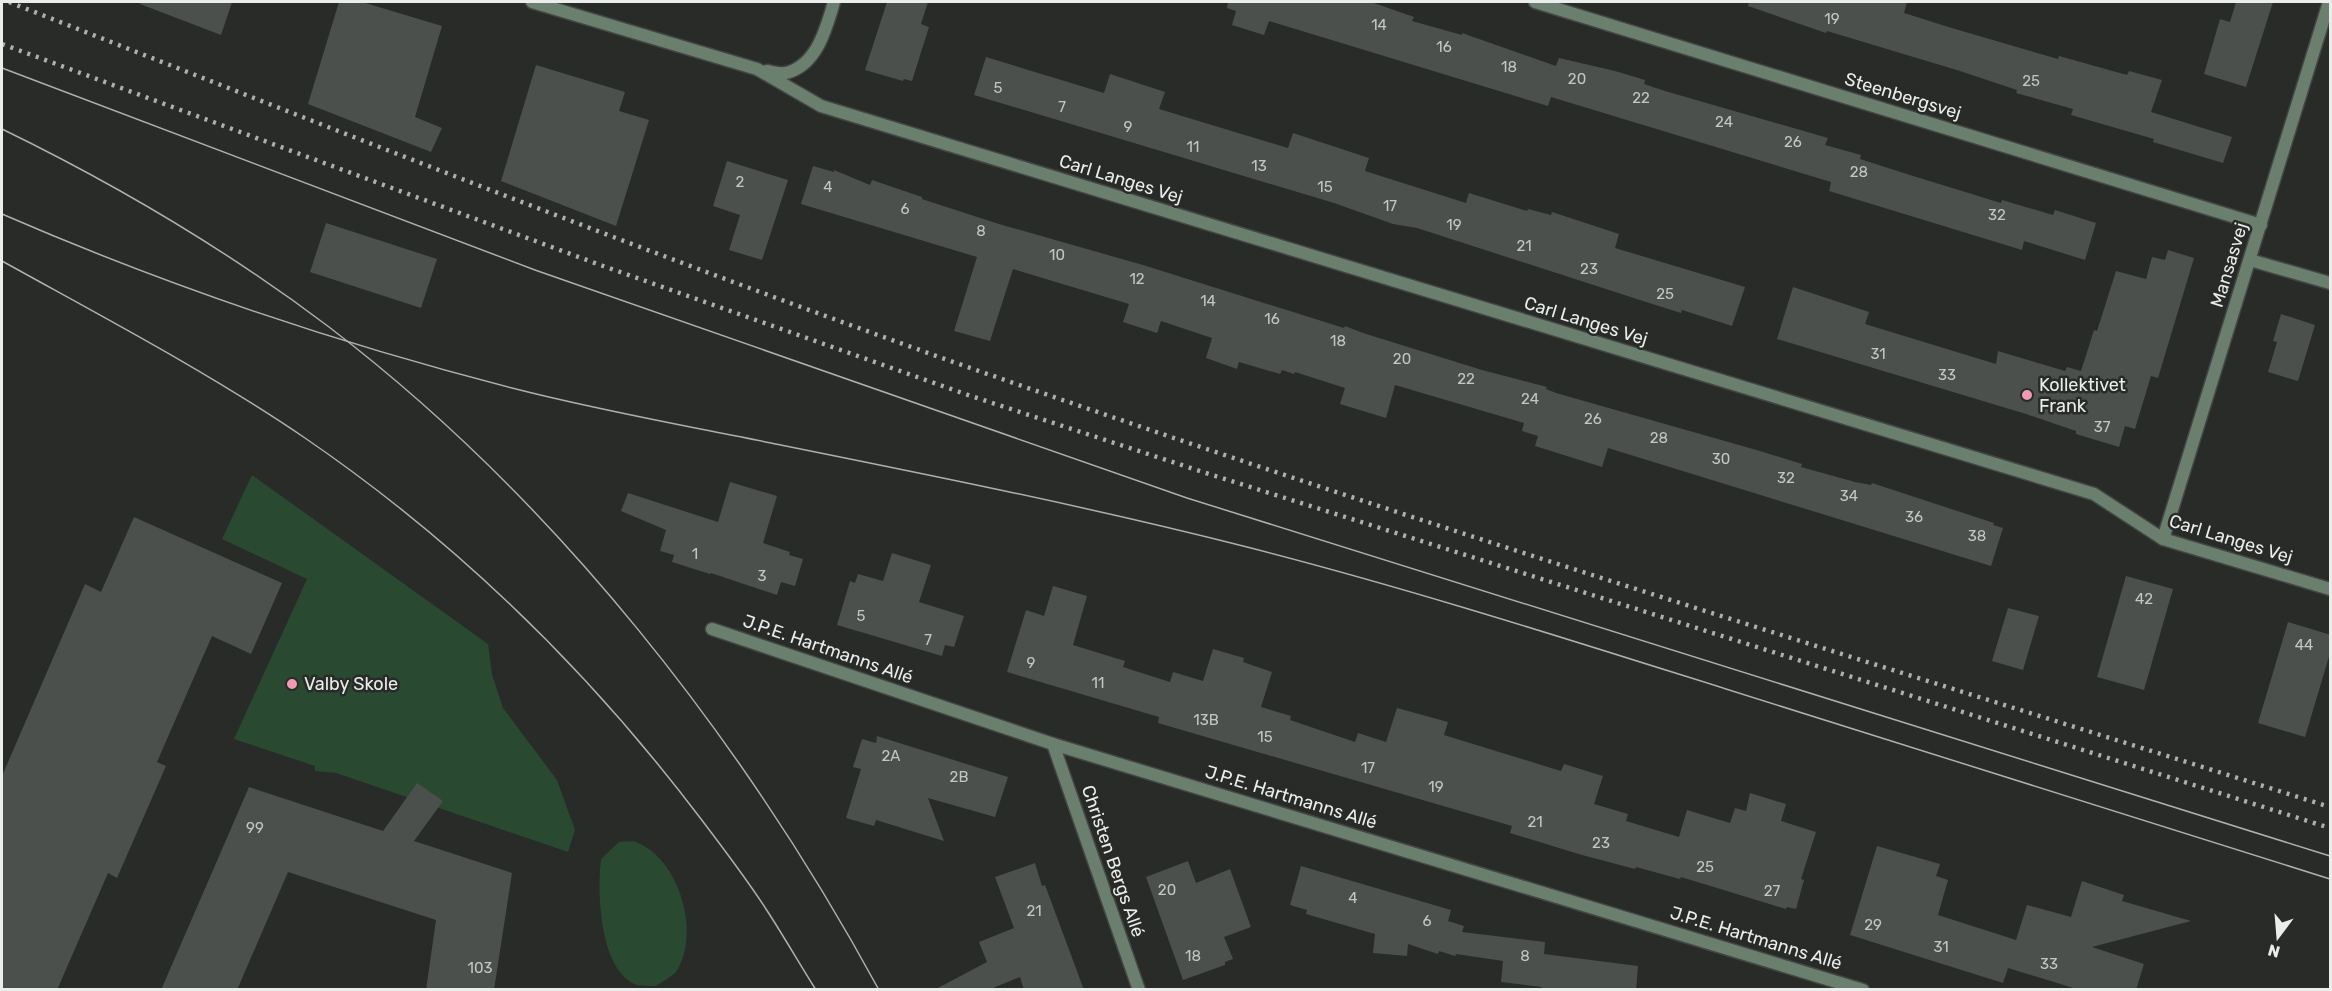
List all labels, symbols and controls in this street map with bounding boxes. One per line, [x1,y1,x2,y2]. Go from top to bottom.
house number: 19 [1824,10,1840,28]
house number: 14 [1371,16,1387,34]
house number: 16 [1436,38,1452,56]
house number: 18 [1501,58,1517,76]
street label: Steenbergsvej [1842,68,1964,124]
house number: 20 [1568,70,1586,88]
house number: 25 [2022,72,2040,90]
house number: 5 [994,79,1003,97]
house number: 22 [1632,89,1650,107]
house number: 7 [1058,98,1066,116]
house number: 24 [1715,113,1733,131]
house number: 9 [1124,118,1133,136]
house number: 26 [1784,133,1802,151]
house number: 11 [1187,138,1199,156]
street label: Carl Langes Vej [1057,150,1185,208]
house number: 13 [1251,157,1267,175]
house number: 28 [1850,163,1868,181]
house number: 2 [736,173,745,191]
house number: 4 [823,178,833,196]
house number: 15 [1317,178,1333,196]
house number: 17 [1383,197,1397,215]
house number: 6 [900,200,910,218]
house number: 32 [1988,206,2006,224]
house number: 19 [1446,216,1462,234]
street label: Mansasvej [2206,220,2252,310]
house number: 8 [976,222,986,240]
house number: 21 [1516,237,1532,255]
house number: 10 [1049,246,1065,264]
house number: 23 [1580,260,1598,278]
house number: 12 [1129,270,1145,288]
house number: 25 [1656,285,1674,303]
house number: 14 [1200,292,1216,310]
street label: Carl Langes Vej [1522,292,1650,350]
house number: 16 [1264,310,1280,328]
house number: 18 [1330,332,1346,350]
house number: 31 [1870,345,1886,363]
house number: 20 [1393,350,1411,368]
house number: 33 [1938,366,1956,384]
house number: 22 [1457,370,1475,388]
place label: Kollektivet Frank [2039,374,2126,417]
marker: Kollektivet Frank [2020,388,2034,402]
house number: 24 [1521,390,1539,408]
house number: 26 [1584,410,1602,428]
house number: 37 [2094,418,2111,436]
house number: 28 [1650,429,1668,447]
house number: 30 [1712,450,1730,468]
house number: 32 [1777,469,1795,487]
house number: 34 [1840,487,1858,505]
house number: 36 [1905,508,1923,526]
street label: Carl Langes Vej [2167,510,2295,568]
house number: 38 [1968,527,1986,545]
house number: 1 [692,545,698,563]
house number: 3 [757,567,767,585]
house number: 42 [2135,590,2153,608]
house number: 5 [857,607,866,625]
street label: J.P.E. Hartmanns Allé [740,610,916,688]
house number: 7 [924,631,932,649]
house number: 44 [2295,636,2313,654]
house number: 9 [1027,654,1036,672]
place label: Valby Skole [304,673,398,695]
house number: 11 [1092,674,1104,692]
marker: Valby Skole [285,677,299,691]
house number: 13B [1193,711,1219,729]
house number: 15 [1257,728,1273,746]
house number: 2A [882,747,900,765]
house number: 17 [1361,759,1375,777]
street label: J.P.E. Hartmanns Allé [1202,760,1380,834]
house number: 2B [950,768,968,786]
house number: 19 [1428,778,1444,796]
street label: Christen Bergs Allé [1077,782,1149,940]
house number: 21 [1527,813,1543,831]
house number: 99 [246,819,264,837]
house number: 23 [1592,834,1610,852]
house number: 25 [1696,858,1714,876]
house number: 20 [1158,881,1176,899]
house number: 27 [1764,882,1781,900]
house number: 4 [1348,889,1358,907]
street label: J.P.E. Hartmanns Allé [1667,901,1845,975]
house number: 21 [1026,902,1042,920]
north arrow [2248,907,2308,967]
house number: 6 [1422,912,1432,930]
house number: 29 [1864,916,1882,934]
house number: 31 [1933,938,1949,956]
text: N [2266,940,2282,962]
house number: 18 [1185,947,1201,965]
house number: 8 [1520,947,1530,965]
house number: 33 [2040,955,2058,973]
house number: 103 [468,959,492,977]

